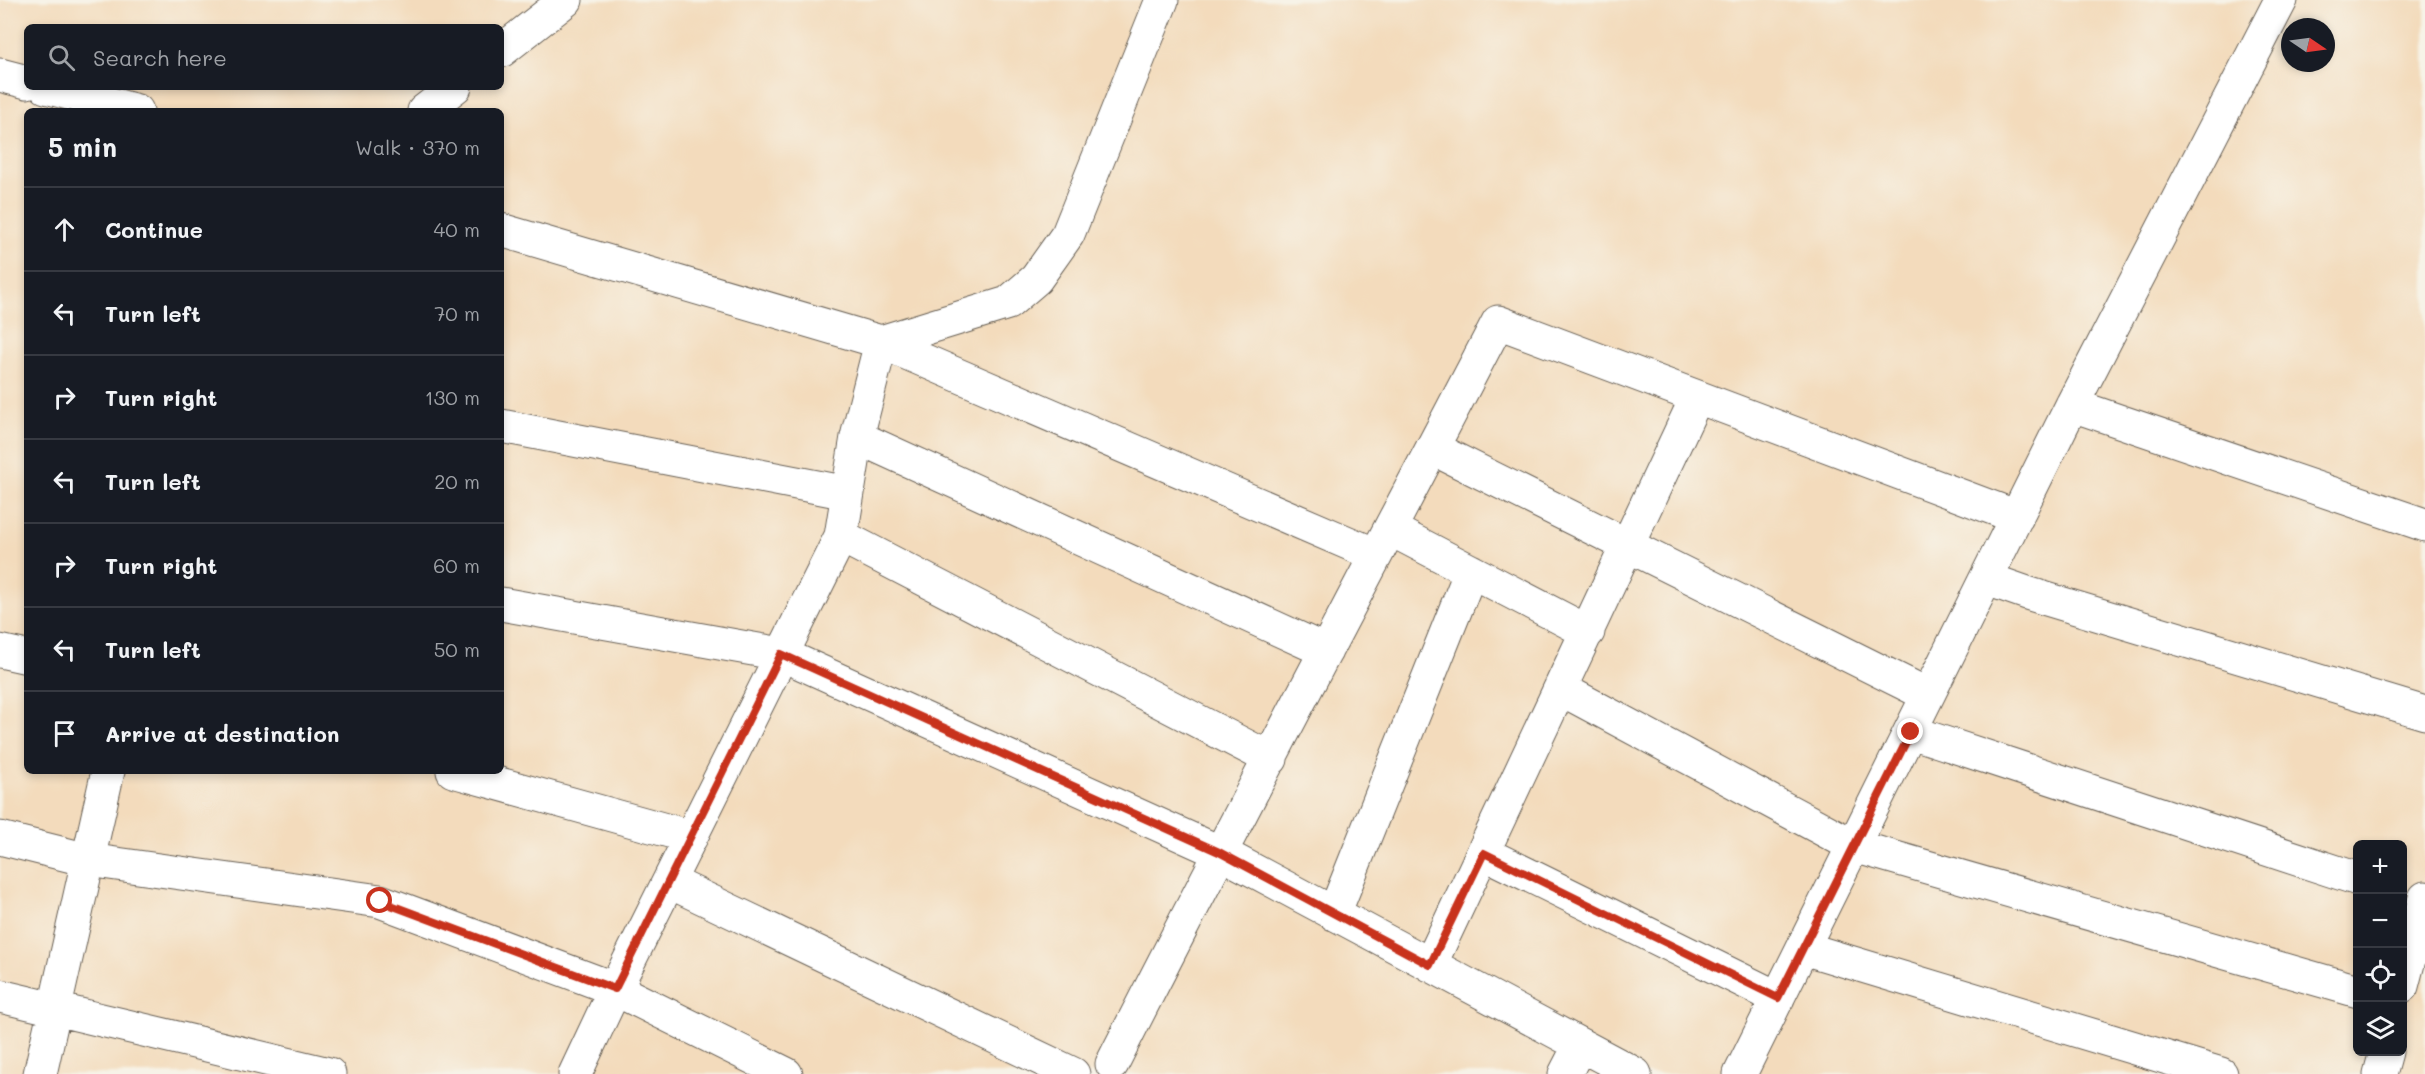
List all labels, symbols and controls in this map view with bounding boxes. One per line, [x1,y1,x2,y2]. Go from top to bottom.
north arrow [2281,18,2335,72]
search box [24,24,504,90]
icon: search [45,41,78,74]
text: Search here [93,43,227,72]
text: 5 min [48,130,117,164]
text: Walk · 370 m [355,134,480,160]
icon: ahead [48,213,81,246]
text: Continue [105,215,203,244]
text: 40 m [434,216,480,242]
icon: left [48,297,81,330]
text: Turn left [105,299,201,328]
text: 70 m [434,300,480,326]
icon: right [48,381,81,414]
text: Turn right [105,383,217,412]
text: 130 m [425,384,480,410]
icon: left [48,465,81,498]
text: Turn left [105,467,201,496]
text: 20 m [434,468,480,494]
icon: right [48,549,81,582]
text: Turn right [105,551,217,580]
text: 60 m [433,552,480,578]
icon: left [48,633,81,666]
text: Turn left [105,635,201,664]
text: 50 m [434,636,480,662]
icon: arrive [48,717,81,750]
route end [1897,718,1923,744]
text: Arrive at destination [105,719,340,748]
map controls [2353,840,2407,1056]
button: + [2353,840,2407,894]
route start [366,887,392,913]
button: − [2353,894,2407,948]
button: locate [2353,948,2407,1002]
button: layers [2353,1002,2407,1056]

